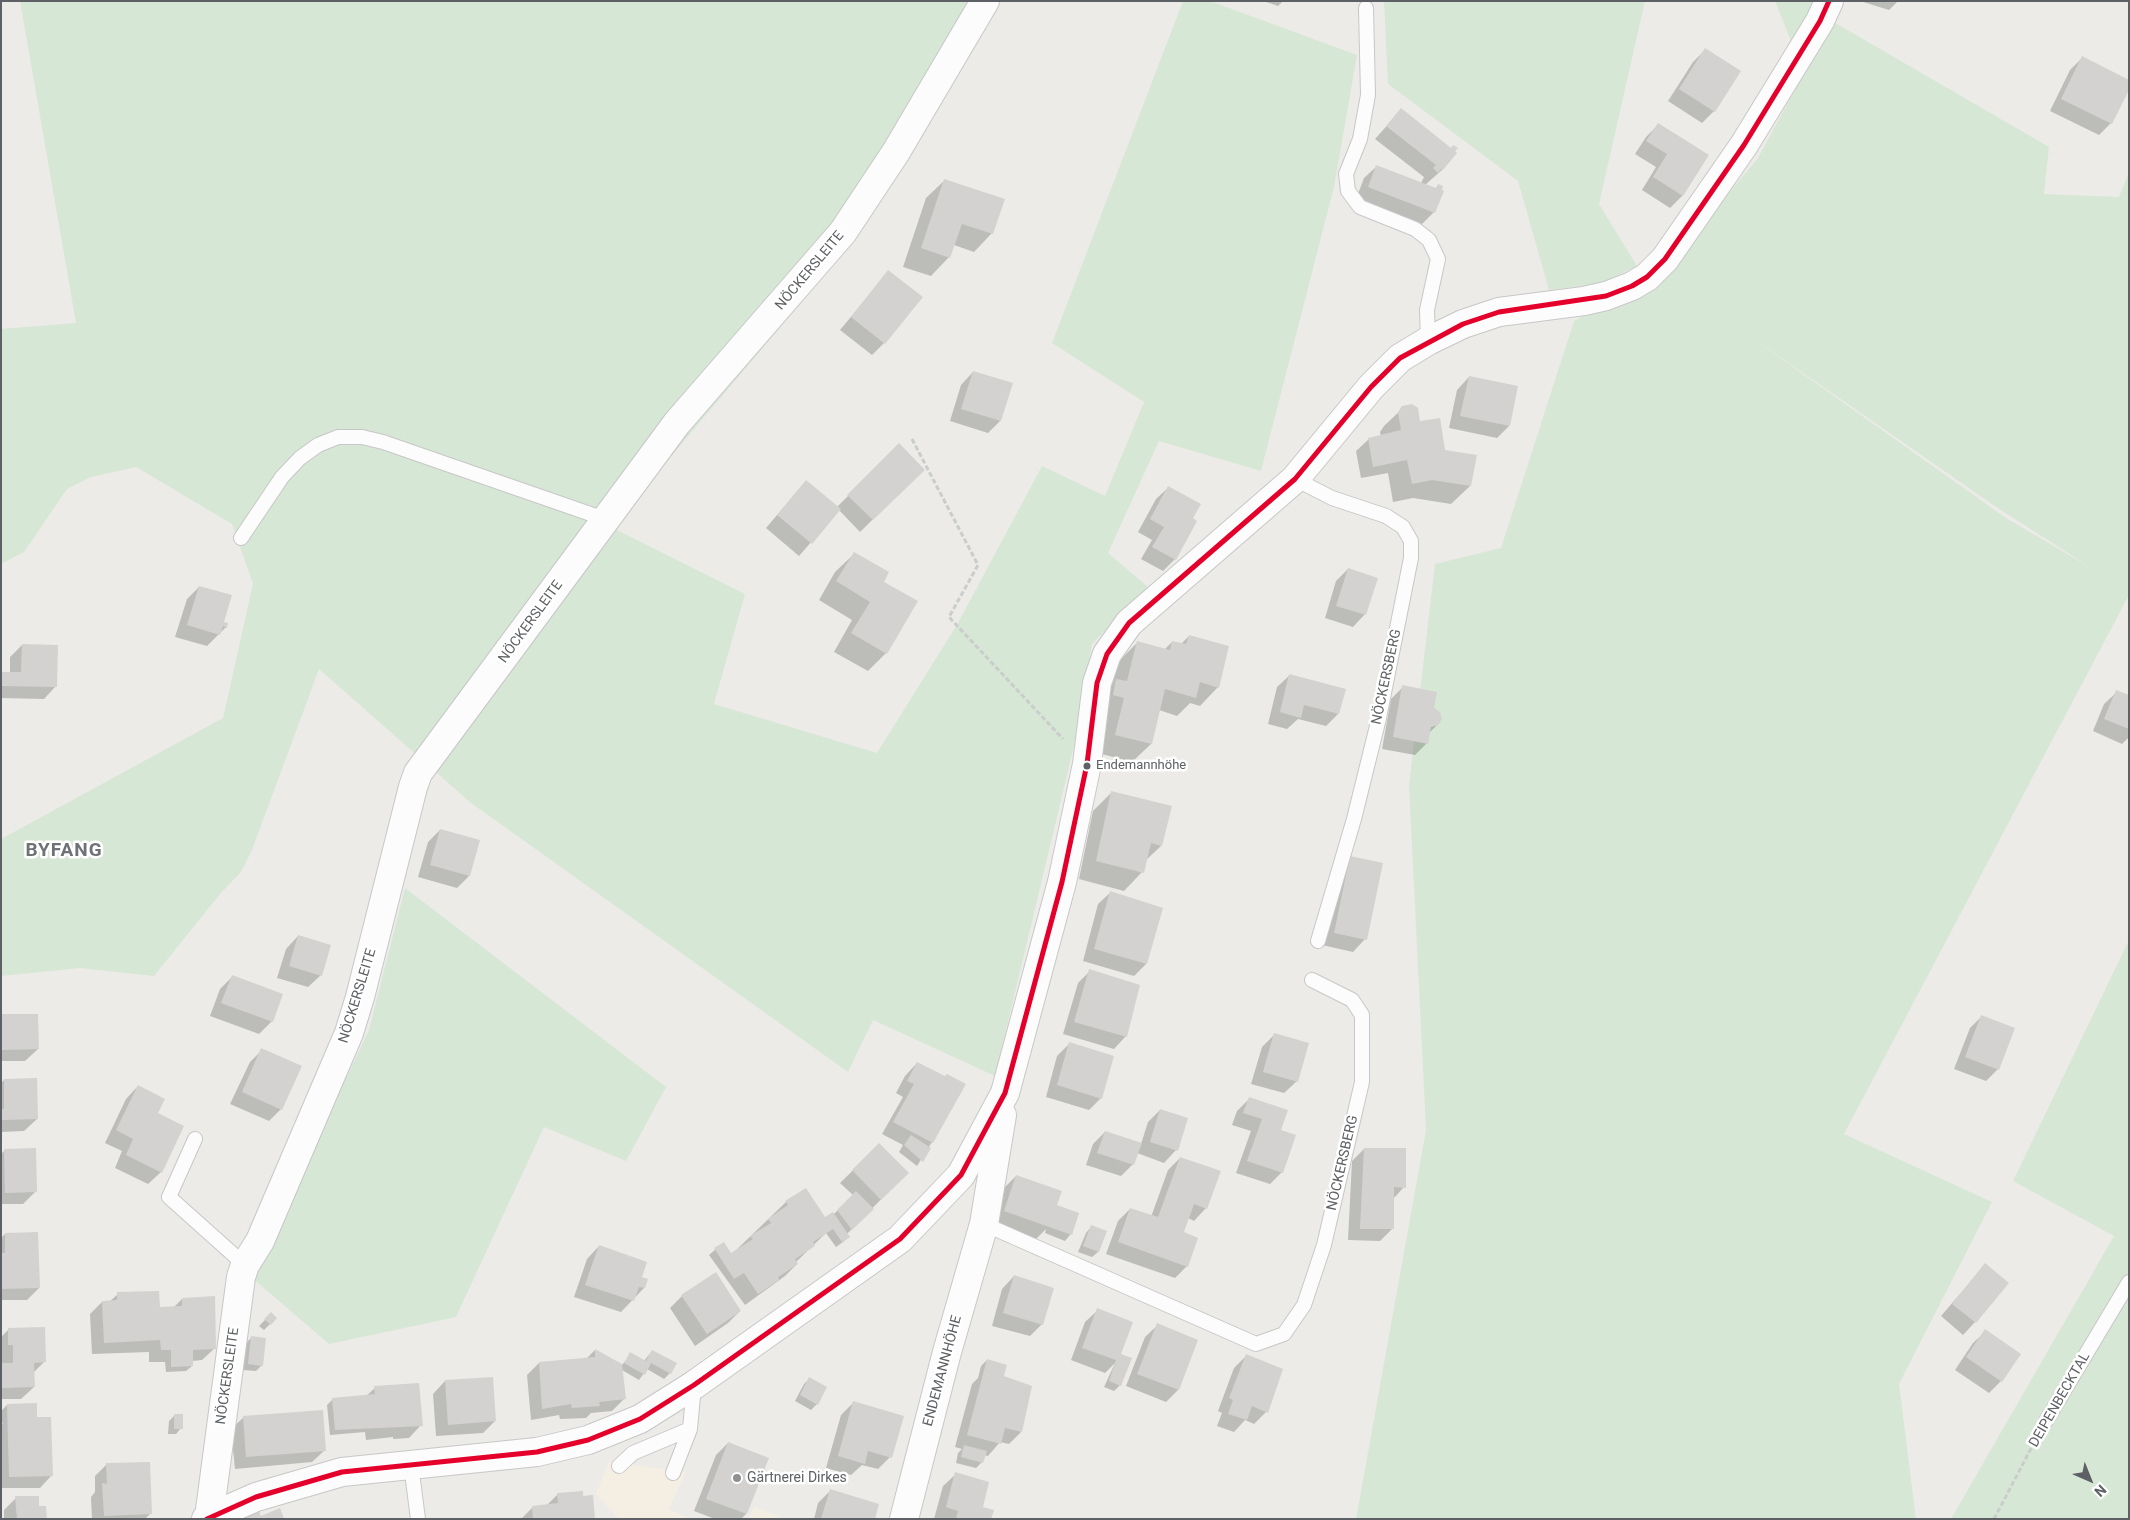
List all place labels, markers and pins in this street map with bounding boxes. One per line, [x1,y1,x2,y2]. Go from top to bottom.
place label: Endemannhöhe [1096,758,1186,774]
marker: Endemannhöhe [1082,761,1092,771]
place label: Gärtnerei Dirkes [747,1470,847,1486]
marker: Gärtnerei Dirkes [731,1472,743,1484]

